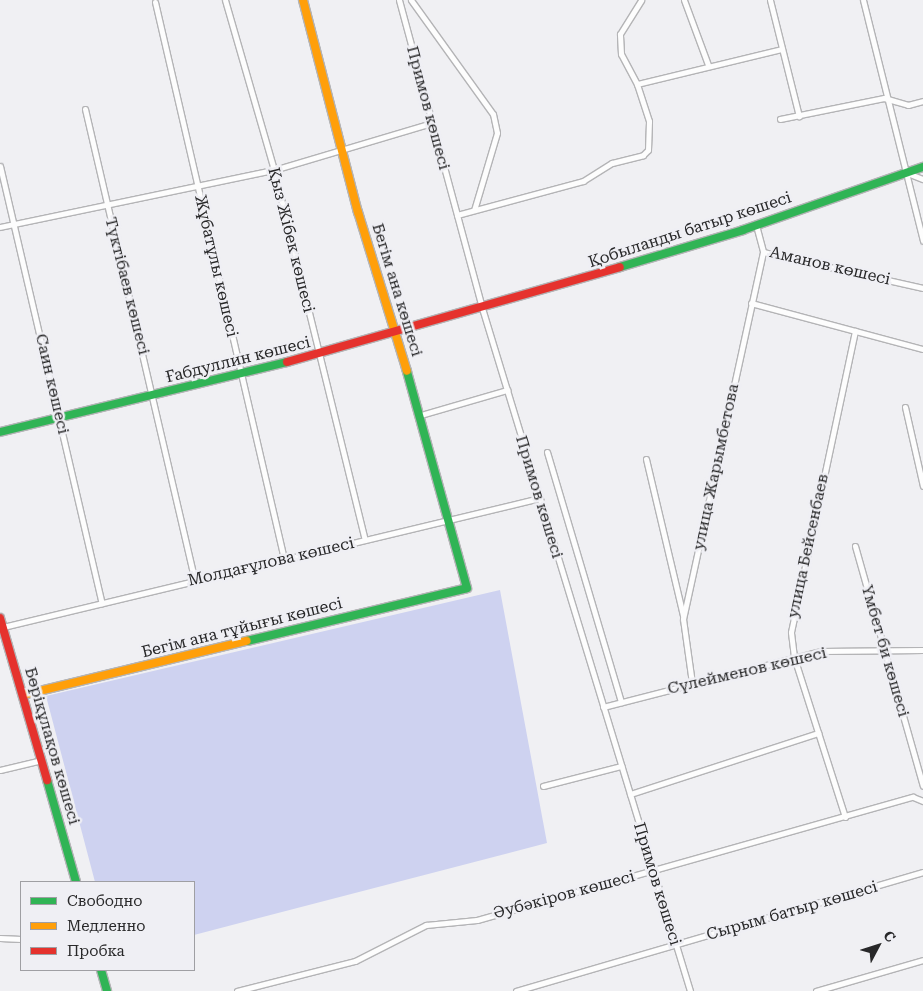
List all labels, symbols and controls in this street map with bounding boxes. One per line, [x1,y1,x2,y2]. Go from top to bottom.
street label: Примов көшесі [402,44,454,172]
street label: Қыз Жібек көшесі [264,165,318,315]
street label: Қобыланды батыр көшесі [586,188,794,272]
street label: Жұбатұлы көшесі [190,193,242,339]
street label: Түктібаев көшесі [101,215,153,357]
street label: Бегім ана көшесі [368,221,426,359]
street label: Аманов көшесі [768,243,892,289]
street label: Саин көшесі [31,332,73,436]
street label: Ғабдуллин көшесі [164,333,312,387]
street label: улица Жарымбетова [689,382,743,552]
street label: Примов көшесі [511,433,567,561]
street label: улица Бейсенбаев [783,472,833,620]
street label: Молдағұлова көшесі [186,534,356,590]
street label: Үмбет би көшесі [857,583,913,719]
street label: Бегім ана тұйығы көшесі [140,594,344,662]
street label: Сүлейменов көшесі [666,643,828,699]
street label: Бөріқұлақов көшесі [20,665,84,827]
street label: Примов көшесі [629,820,685,948]
street label: Әубәкіров көшесі [491,867,637,923]
street label: Сырым батыр көшесі [704,877,880,945]
legend [20,881,195,971]
text: Свободно [67,892,142,910]
text: Медленно [67,917,146,935]
north arrow [853,921,903,971]
text: С [880,927,899,945]
text: Пробка [67,942,125,960]

